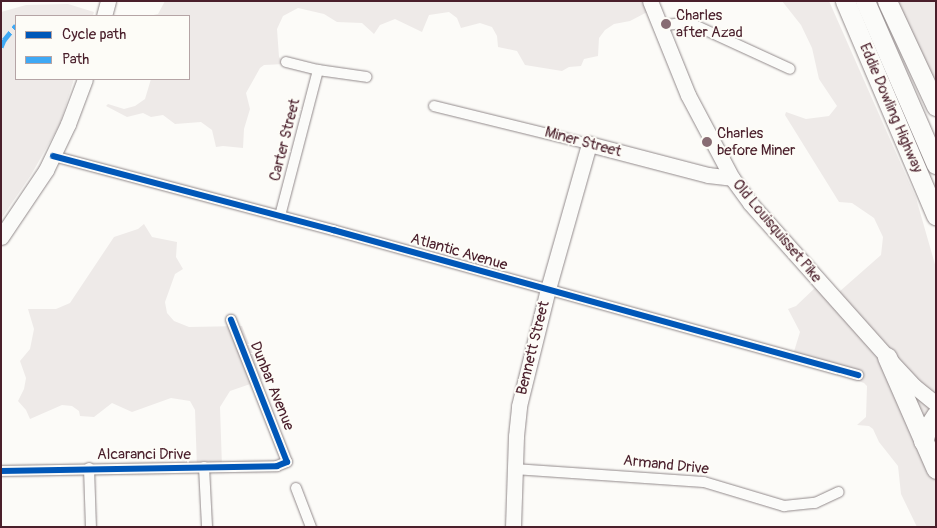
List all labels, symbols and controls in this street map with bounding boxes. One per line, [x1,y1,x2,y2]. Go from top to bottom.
place label: Charles after Azad [676,6,743,41]
legend [15,15,190,80]
marker: Charles after Azad [660,18,672,30]
text: Cycle path [62,25,126,44]
street label: Eddie Dowling Highway [856,40,926,176]
text: Path [62,50,89,69]
street label: Carter Street [266,97,304,183]
street label: Miner Street [543,123,623,161]
place label: Charles before Miner [717,124,795,159]
marker: Charles before Miner [701,136,713,148]
street label: Old Louisquisset Pike [729,176,825,286]
street label: Atlantic Avenue [408,230,510,274]
street label: Bennett Street [513,299,553,397]
street label: Dunbar Avenue [246,339,298,433]
street label: Alcaranci Drive [97,446,191,464]
street label: Armand Drive [622,452,710,478]

